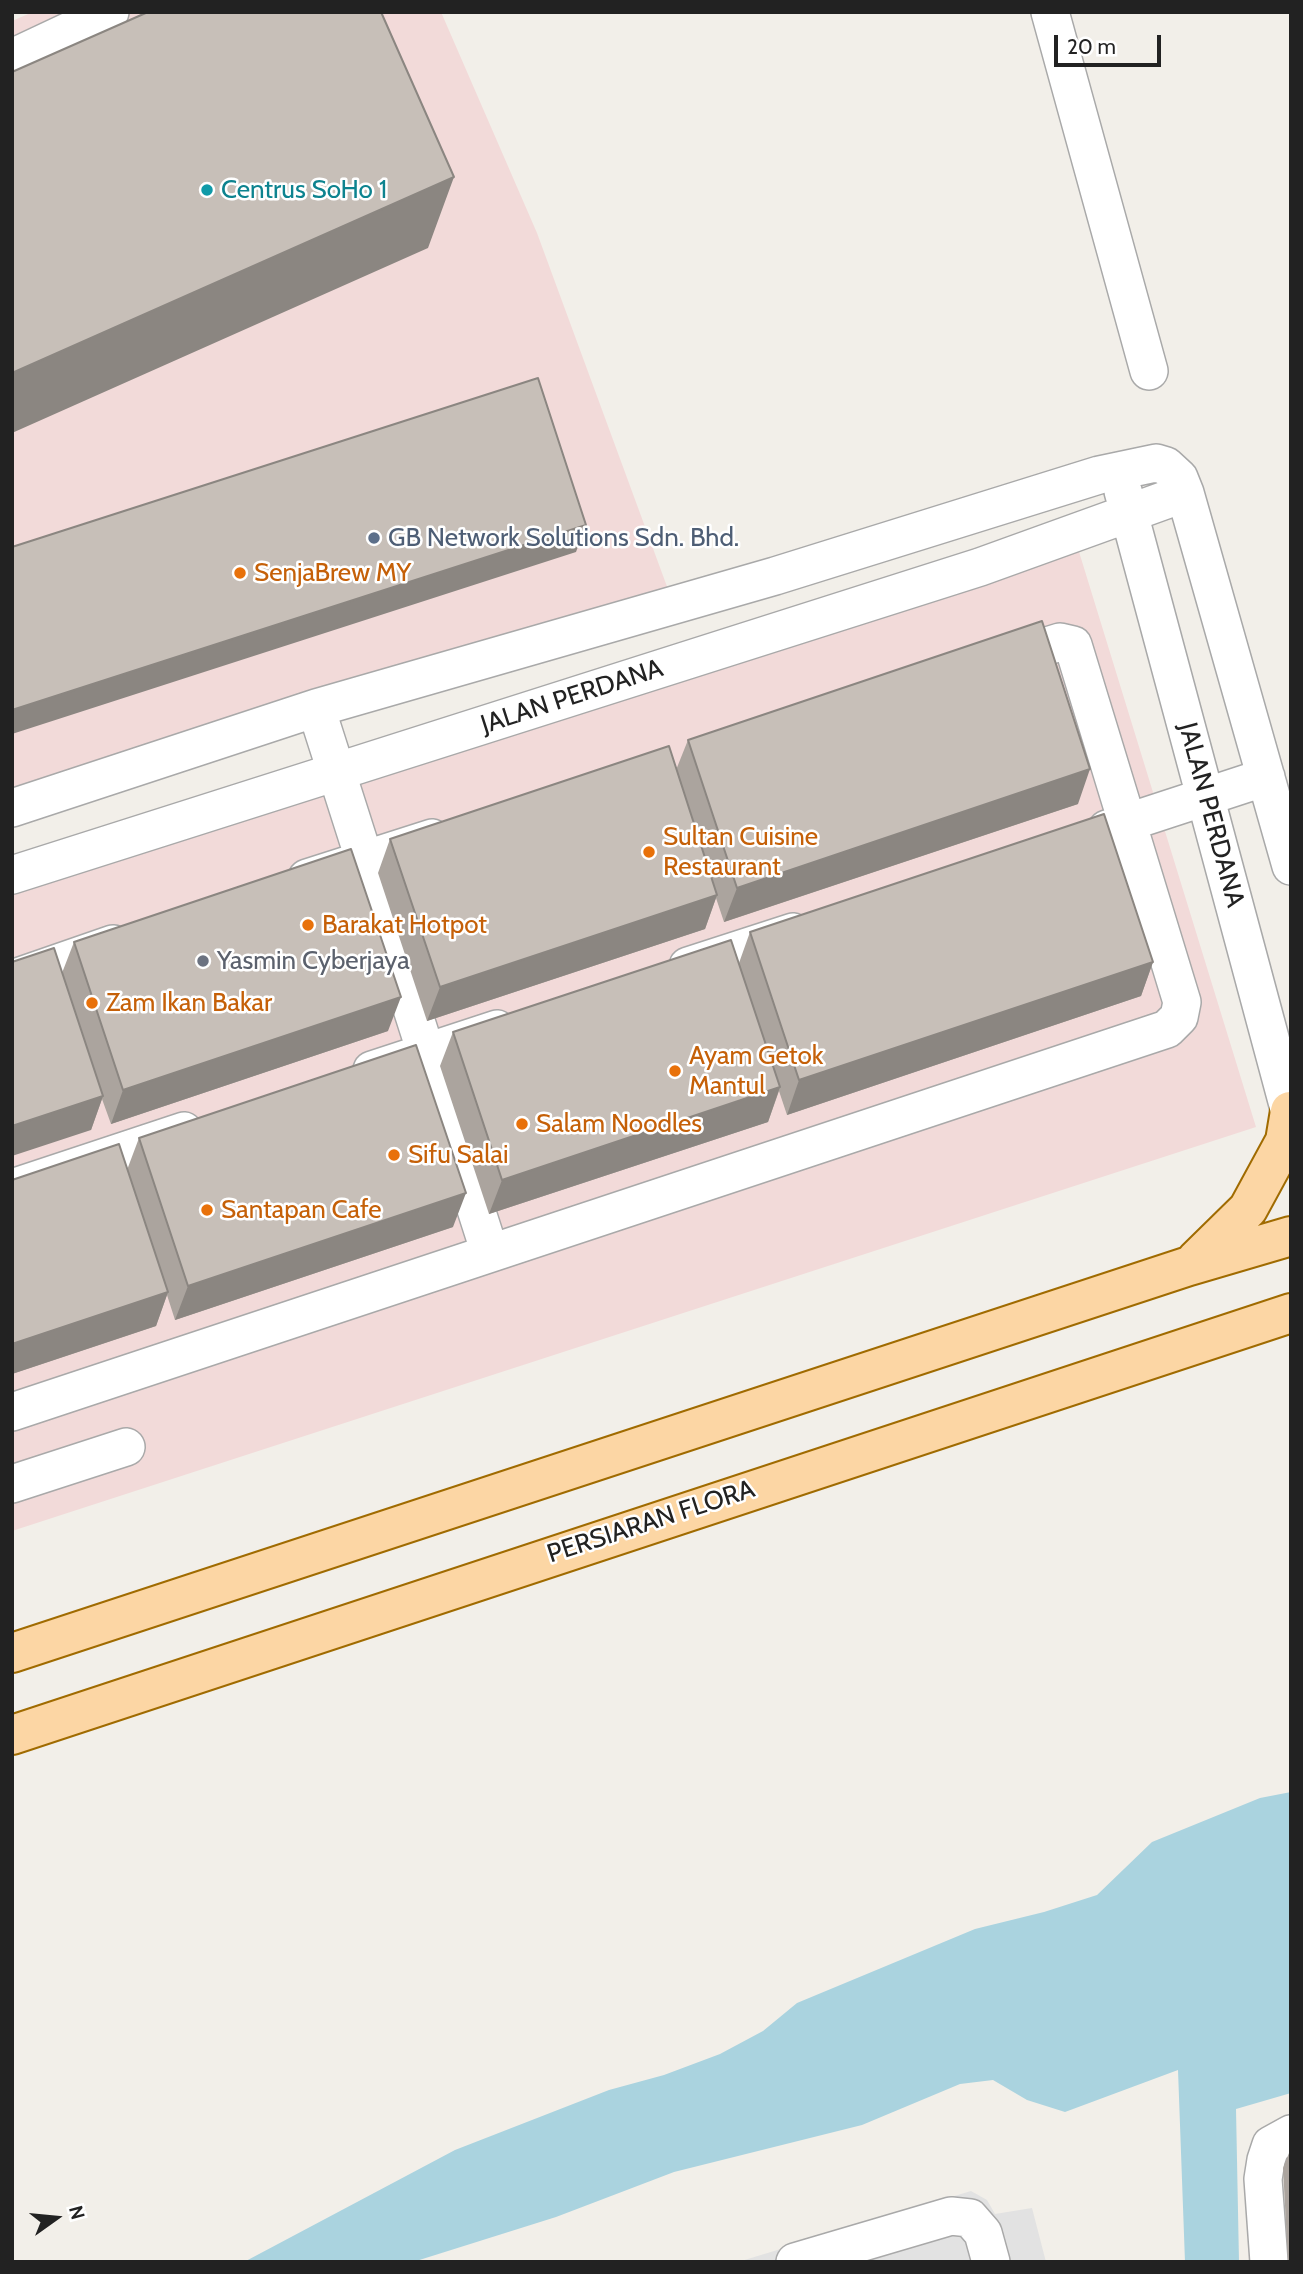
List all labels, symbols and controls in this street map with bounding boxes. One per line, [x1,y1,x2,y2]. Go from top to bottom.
scale bar [1058,21,1165,65]
text: 20 m [1067,34,1116,59]
place label: Centrus SoHo 1 [221,174,387,206]
marker: Centrus SoHo 1 [199,182,215,198]
place label: GB Network Solutions Sdn. Bhd. [388,522,739,554]
marker: GB Network Solutions Sdn. Bhd. [366,530,382,546]
place label: SenjaBrew MY [254,557,411,589]
marker: SenjaBrew MY [232,565,248,581]
street label: JALAN PERDANA [477,653,667,741]
street label: JALAN PERDANA [1171,719,1251,911]
place label: Sultan Cuisine Restaurant [663,821,818,882]
marker: Sultan Cuisine Restaurant [641,844,657,860]
place label: Barakat Hotpot [322,909,487,941]
marker: Barakat Hotpot [300,917,316,933]
place label: Yasmin Cyberjaya [217,945,410,977]
marker: Yasmin Cyberjaya [195,953,211,969]
place label: Zam Ikan Bakar [106,987,272,1019]
marker: Zam Ikan Bakar [84,995,100,1011]
place label: Ayam Getok Mantul [689,1040,823,1102]
marker: Ayam Getok Mantul [667,1063,683,1079]
place label: Salam Noodles [536,1108,702,1140]
marker: Salam Noodles [514,1116,530,1132]
place label: Sifu Salai [408,1139,508,1171]
marker: Sifu Salai [386,1147,402,1163]
place label: Santapan Cafe [221,1194,382,1226]
marker: Santapan Cafe [199,1202,215,1218]
street label: PERSIARAN FLORA [543,1474,759,1570]
north arrow [21,2183,91,2253]
text: N [64,2203,90,2222]

